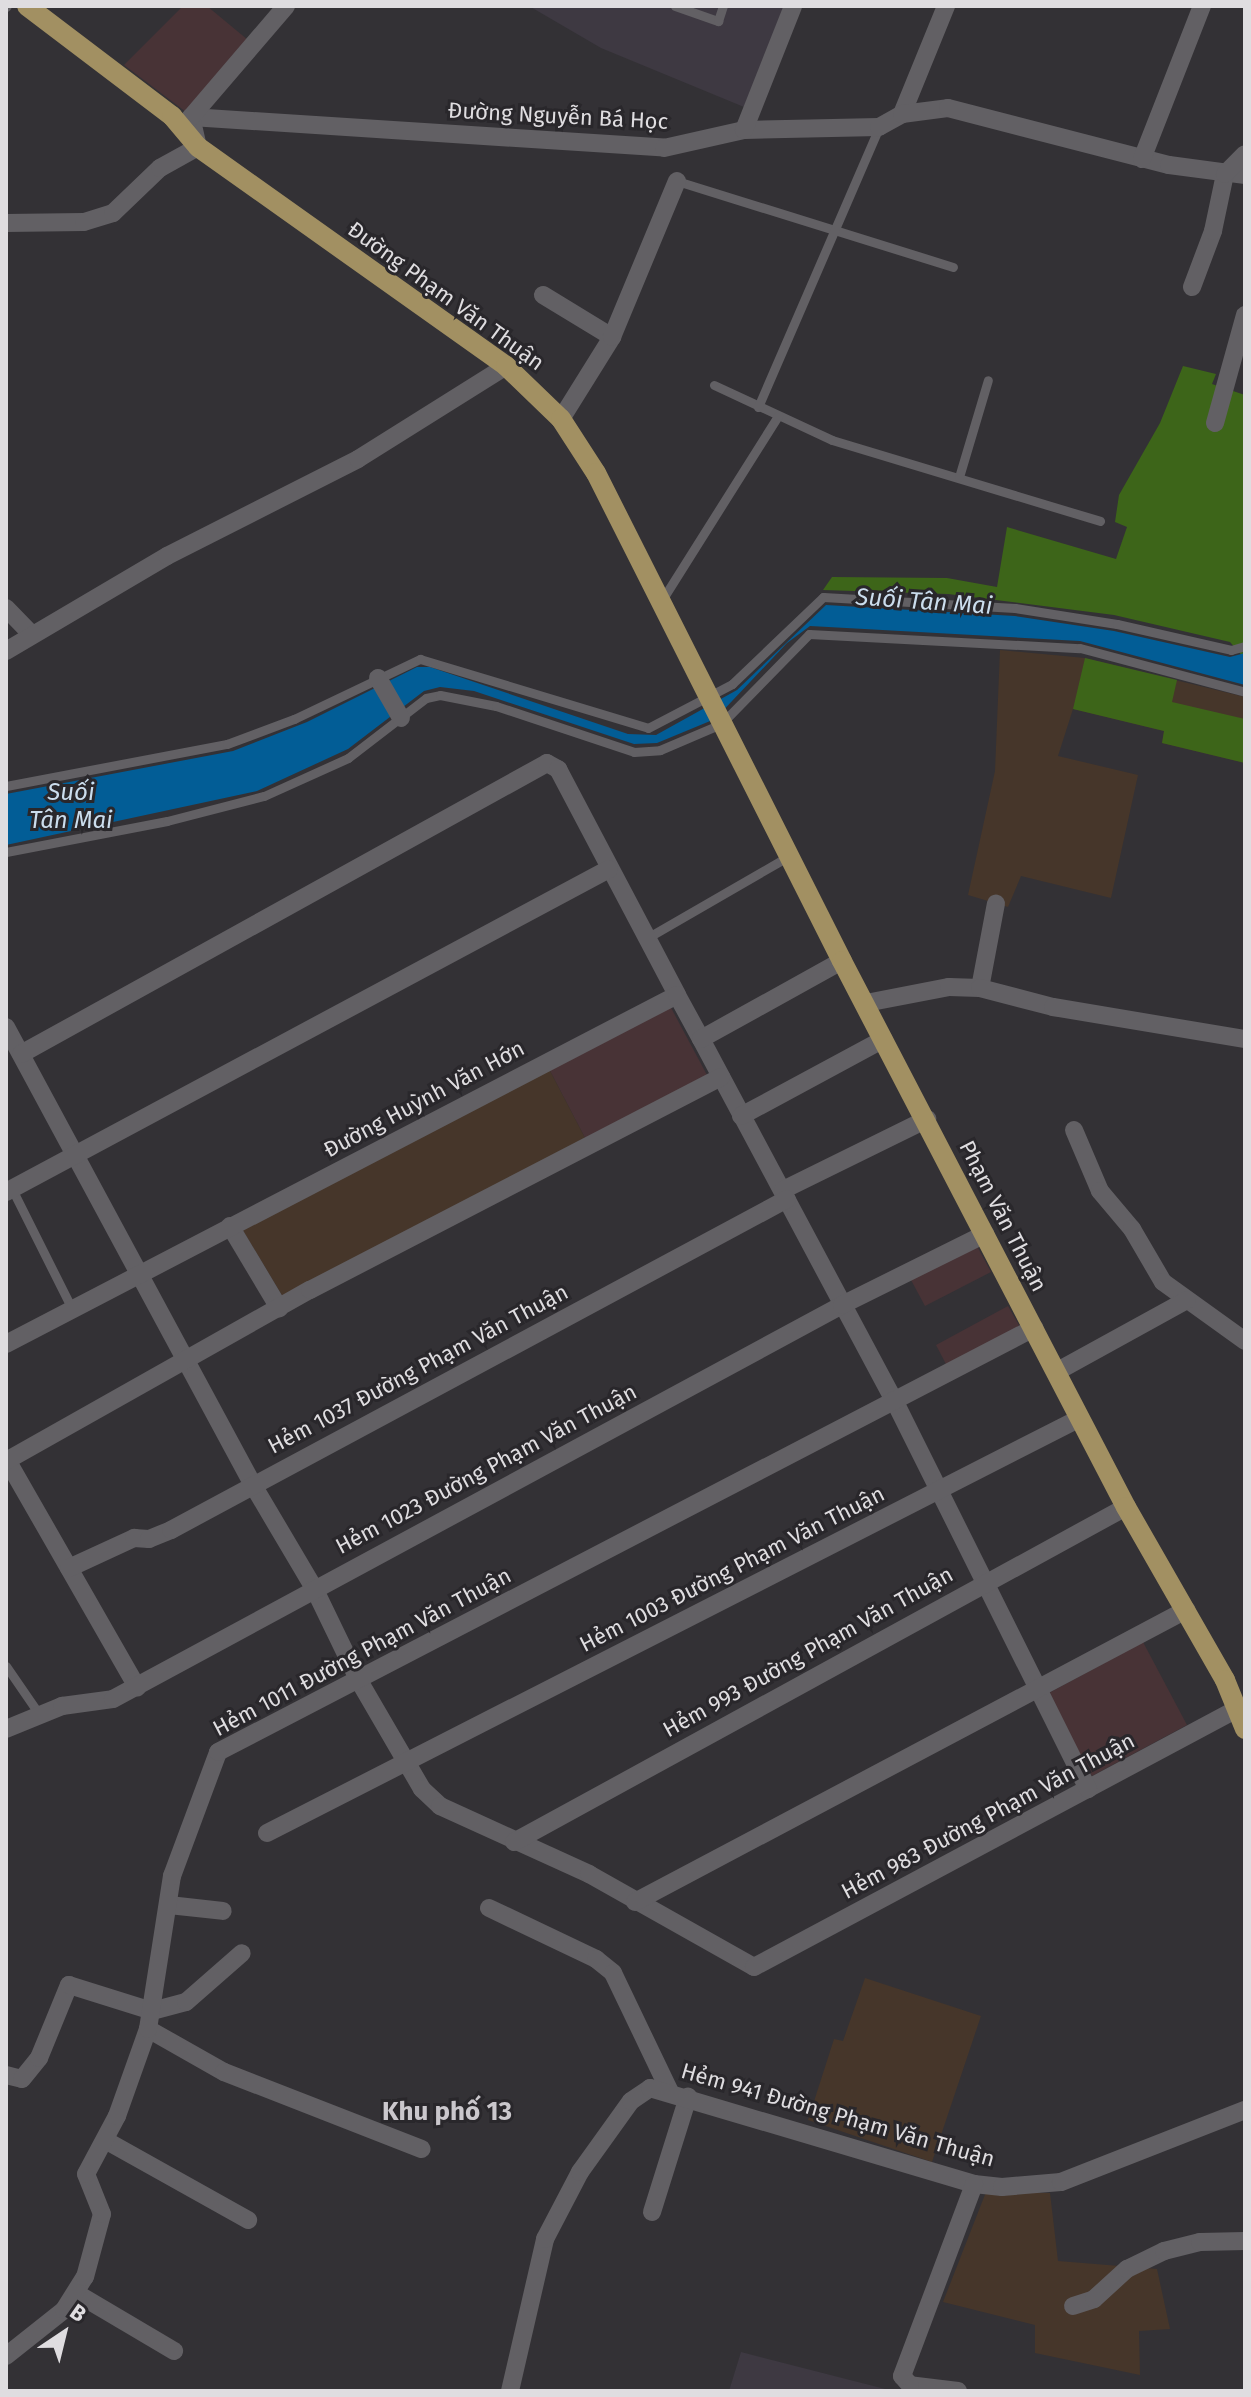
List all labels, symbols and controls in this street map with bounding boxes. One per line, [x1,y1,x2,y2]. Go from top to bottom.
street label: Đường Nguyễn Bá Học [447,97,669,135]
street label: Đường Phạm Văn Thuận [343,216,549,376]
water label: Suối Tân Mai [855,583,993,621]
water label: Suối Tân Mai [29,779,113,835]
street label: Đường Huỳnh Văn Hớn [319,1035,529,1163]
street label: Phạm Văn Thuận [954,1136,1052,1296]
street label: Hẻm 1037 Đường Phạm Văn Thuận [263,1278,573,1460]
street label: Hẻm 1023 Đường Phạm Văn Thuận [331,1378,641,1560]
street label: Hẻm 1003 Đường Phạm Văn Thuận [575,1480,889,1658]
street label: Hẻm 993 Đường Phạm Văn Thuận [658,1561,958,1743]
street label: Hẻm 1011 Đường Phạm Văn Thuận [208,1562,516,1742]
street label: Hẻm 983 Đường Phạm Văn Thuận [837,1727,1139,1905]
street label: Hẻm 941 Đường Phạm Văn Thuận [678,2058,998,2172]
district label: Khu phố 13 [382,2096,512,2128]
north arrow [24,2293,104,2373]
text: B [65,2298,91,2328]

